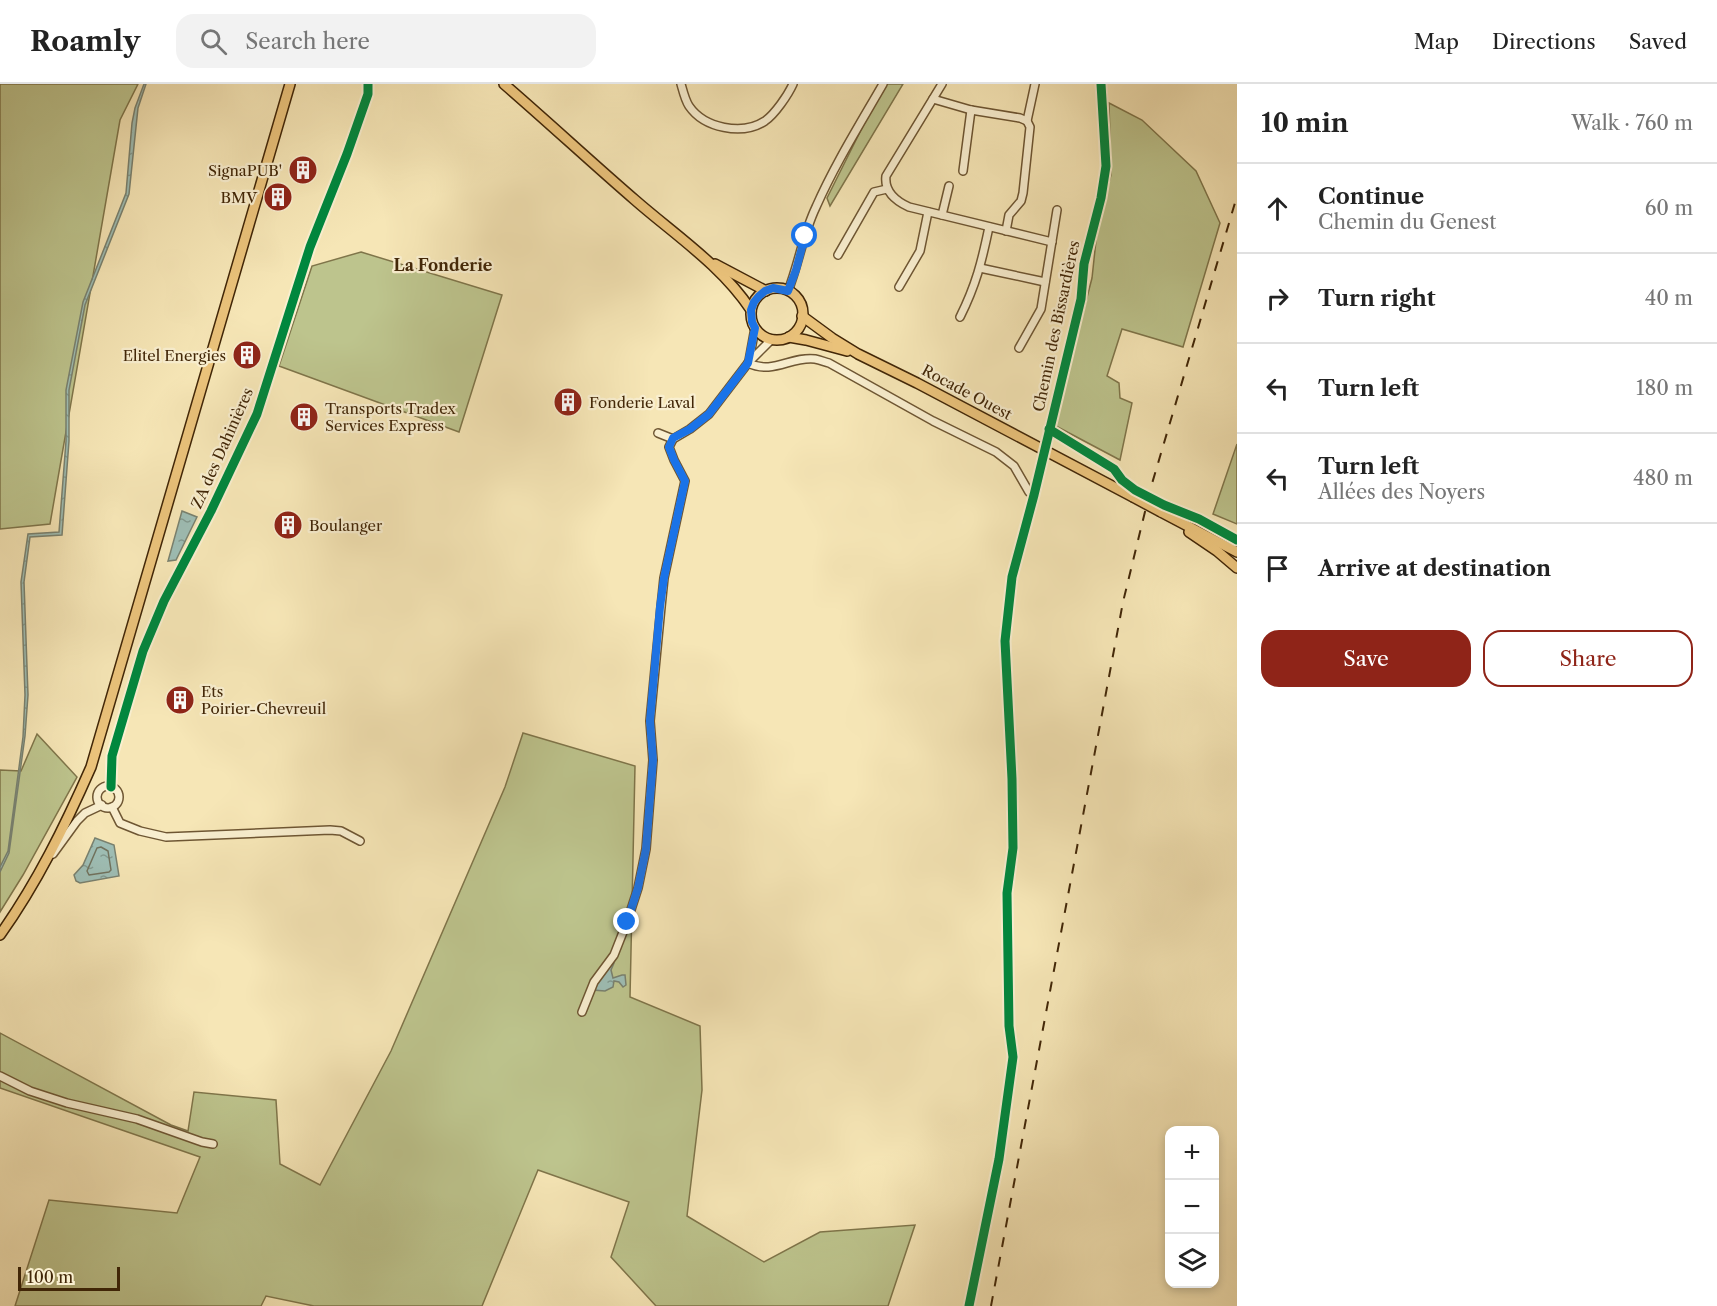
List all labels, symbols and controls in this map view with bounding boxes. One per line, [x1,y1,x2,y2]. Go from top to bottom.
search box [176,14,596,68]
text: Roamly [30,24,140,58]
icon: search [197,25,230,58]
text: Search here [245,28,370,55]
text: Map [1414,29,1459,54]
text: Directions [1492,29,1596,54]
text: Saved [1629,29,1687,54]
text: 10 min [1261,107,1349,139]
text: Walk · 760 m [1571,111,1693,135]
building icon: SignaPUB' [287,154,319,186]
place label: SignaPUB' [208,161,282,180]
building icon: BMV [262,181,294,213]
text: Continue [1318,183,1424,210]
place label: BMV [221,188,258,207]
icon: ahead [1261,192,1294,225]
text: 60 m [1645,196,1693,220]
text: Chemin du Genest [1318,210,1496,234]
route start [791,222,817,248]
street label: Chemin des Bissardières [1029,239,1083,413]
district label: La Fonderie [394,255,493,275]
icon: right [1261,282,1294,315]
text: Turn right [1318,285,1436,312]
text: 40 m [1645,286,1693,310]
building icon: Elitel Energies [231,339,263,371]
place label: Elitel Energies [123,346,226,365]
street label: Rocade Ouest [919,360,1016,424]
icon: left [1261,372,1294,405]
text: Turn left [1318,375,1419,402]
text: 180 m [1636,376,1693,400]
street label: ZA des Dahinières [187,385,257,511]
building icon: Fonderie Laval [552,386,584,418]
place label: Fonderie Laval [589,393,695,412]
place label: Transports Tradex Services Express [325,399,456,435]
building icon: Transports Tradex Services Express [288,401,320,433]
text: Turn left [1318,453,1419,480]
icon: left [1261,462,1294,495]
text: 480 m [1633,466,1693,490]
text: Allées des Noyers [1318,480,1485,504]
building icon: Boulanger [272,509,304,541]
place label: Boulanger [309,516,383,535]
icon: arrive [1261,552,1294,585]
text: Arrive at destination [1318,555,1551,582]
button: Save [1261,630,1471,687]
button: Share [1483,630,1693,687]
place label: Ets Poirier-Chevreuil [201,682,327,718]
building icon: Ets Poirier-Chevreuil [164,684,196,716]
route end [613,908,639,934]
map controls [1165,1126,1219,1288]
button: + [1165,1126,1219,1180]
button: − [1165,1180,1219,1234]
button: layers [1165,1234,1219,1288]
scale bar [18,1264,120,1292]
text: 100 m [27,1267,73,1287]

